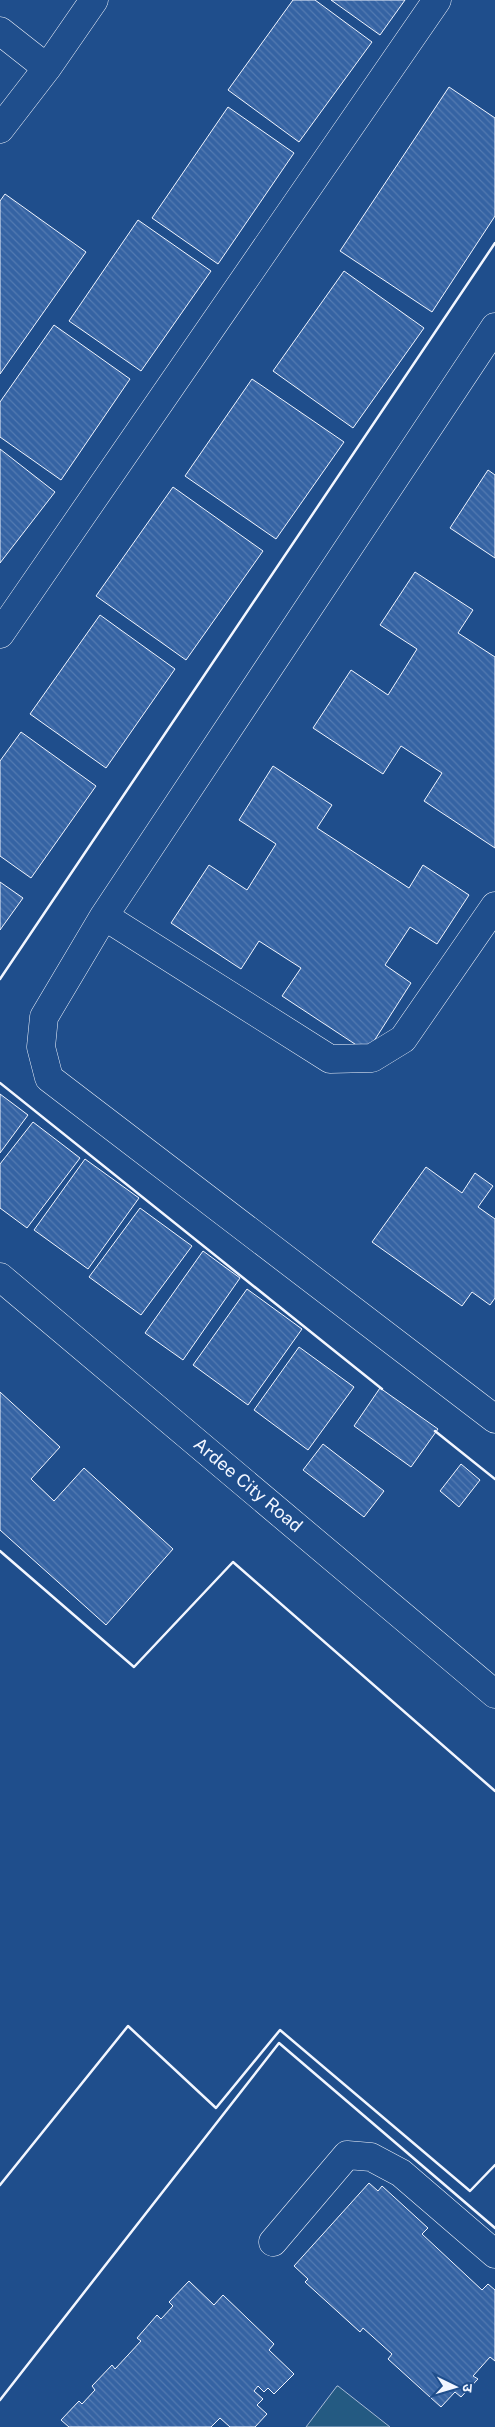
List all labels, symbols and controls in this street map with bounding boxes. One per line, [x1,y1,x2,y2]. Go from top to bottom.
street label: Ardee City Road [190,1433,307,1536]
north arrow [430,2362,480,2412]
text: उ [460,2383,476,2394]

